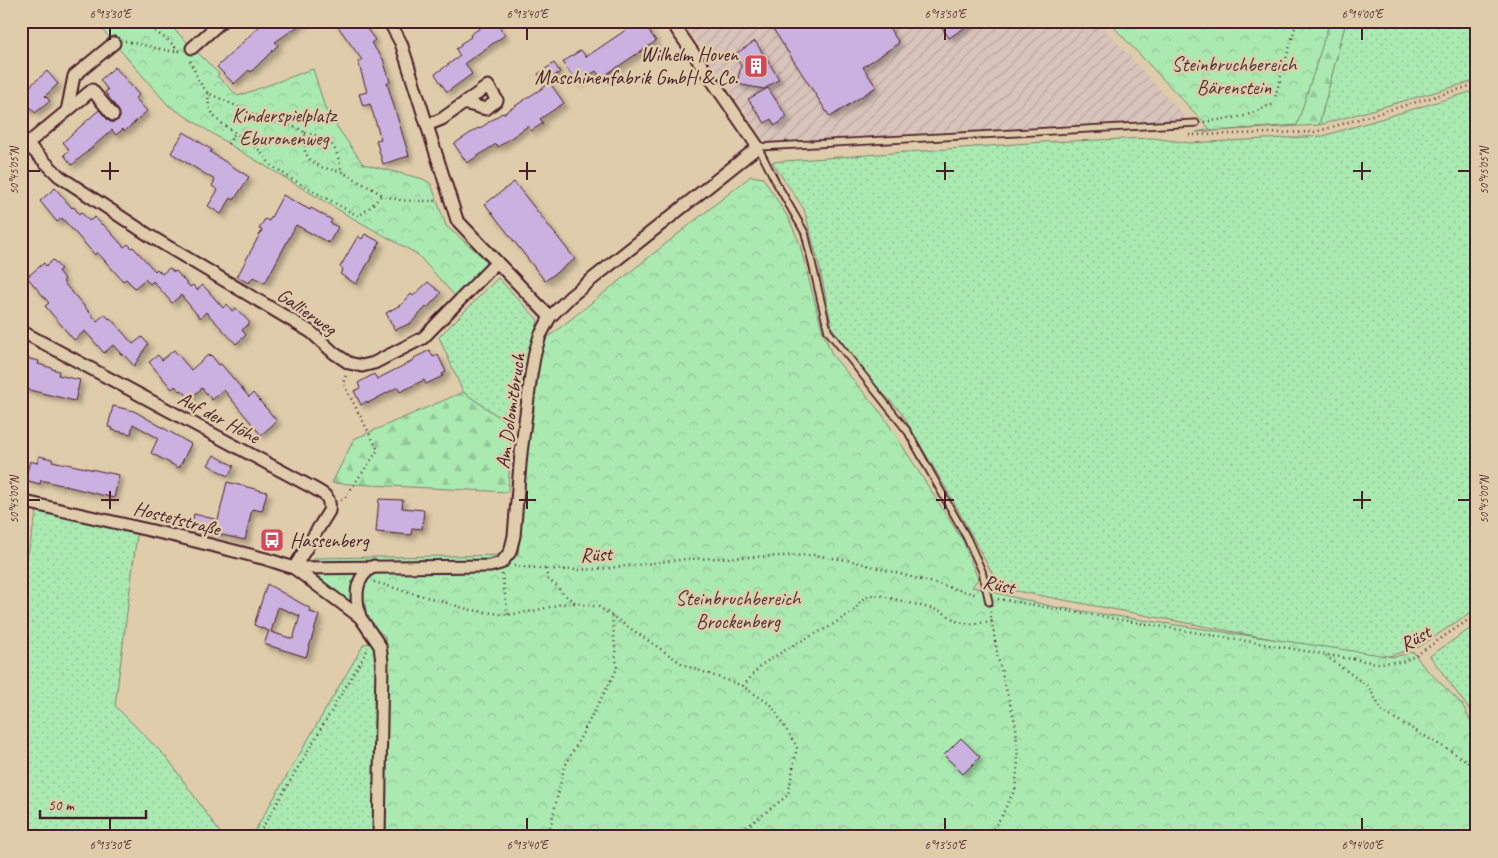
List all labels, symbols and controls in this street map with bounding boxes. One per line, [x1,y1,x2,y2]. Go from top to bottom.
text: 6°13'30"E [90,6,132,22]
text: 6°13'40"E [507,6,549,22]
text: 6°13'50"E [925,6,967,22]
text: 6°14'00"E [1342,6,1384,22]
place label: Wilhelm Hoven Maschinenfabrik GmbH & Co. [535,42,739,90]
park label: Steinbruchbereich Bärenstein [1172,52,1298,100]
building icon: Wilhelm Hoven Maschinenfabrik GmbH & Co. [743,53,769,79]
park label: Kinderspielplatz Eburonenweg [232,103,339,151]
text: 50°45'05"N [6,146,22,195]
text: 50°45'05"N [1476,146,1492,195]
street label: Gallierweg [272,282,343,342]
street label: Am Dolomitbruch [490,351,531,470]
street label: Auf der Höhe [174,386,265,450]
text: 50°45'00"N [6,475,22,524]
text: 50°45'00"N [1476,475,1492,524]
street label: Hostetstraße [131,496,224,542]
bus stop icon: Hassenberg [259,527,285,553]
place label: Hassenberg [290,528,371,553]
street label: Rüst [580,541,615,568]
street label: Rüst [981,569,1019,600]
park label: Steinbruchbereich Brockenberg [676,586,802,634]
street label: Rüst [1395,619,1437,657]
scale bar [40,788,146,820]
text: 50 m [48,796,75,815]
text: 6°13'30"E [90,837,132,853]
text: 6°13'40"E [507,837,549,853]
text: 6°13'50"E [925,837,967,853]
text: 6°14'00"E [1342,837,1384,853]

